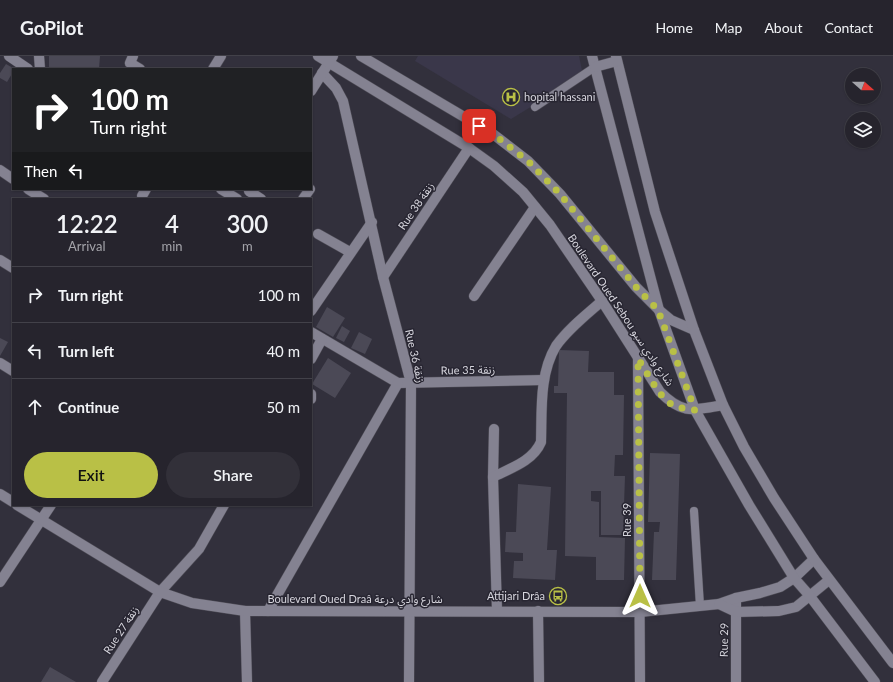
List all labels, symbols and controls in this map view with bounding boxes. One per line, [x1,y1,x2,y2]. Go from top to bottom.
text: GoPilot [20,16,83,39]
text: Home [655,19,693,36]
text: Map [715,19,742,36]
text: About [764,19,802,36]
text: Contact [824,19,873,36]
north arrow [845,68,881,104]
map controls [845,68,881,148]
text: 100 m [90,82,169,116]
icon: right [24,84,76,136]
hospital icon: hopital hassani [501,87,521,107]
place label: hopital hassani [524,90,596,103]
pin [462,109,496,143]
button: layers [845,112,881,148]
icon: arrive [468,115,490,137]
text: Turn right [90,116,167,138]
icon: left [65,160,87,182]
text: Then [24,162,57,180]
street label: Rue 38 زنقة [395,180,437,232]
text: 12:22 [56,209,118,238]
text: 4 [165,209,179,238]
text: 300 [226,209,268,238]
street label: Boulevard Oued Sebou شارع وادي سبو [563,231,677,390]
text: Arrival [68,238,105,254]
text: min [161,238,183,254]
text: m [242,238,253,254]
icon: right [24,284,46,306]
text: Turn right [58,286,123,304]
text: 100 m [258,286,300,304]
street label: Rue 36 زنقة [402,328,428,384]
icon: left [24,340,46,362]
text: Turn left [58,342,114,360]
text: 40 m [266,342,300,360]
street label: Rue 35 زنقة [441,363,495,377]
icon: ahead [24,396,46,418]
text: Continue [58,398,119,416]
text: 50 m [266,398,300,416]
button: Exit [24,452,158,498]
button: Share [166,452,300,498]
street label: Rue 39 [620,503,633,537]
position arrow [619,575,661,617]
bus stop icon: Attijari Drâa [548,586,568,606]
place label: Attijari Drâa [487,589,545,602]
street label: Boulevard Oued Draâ شارع وادي درعة [267,592,443,609]
street label: Rue 27 زنقة [100,603,142,657]
street label: Rue 29 [717,623,730,657]

